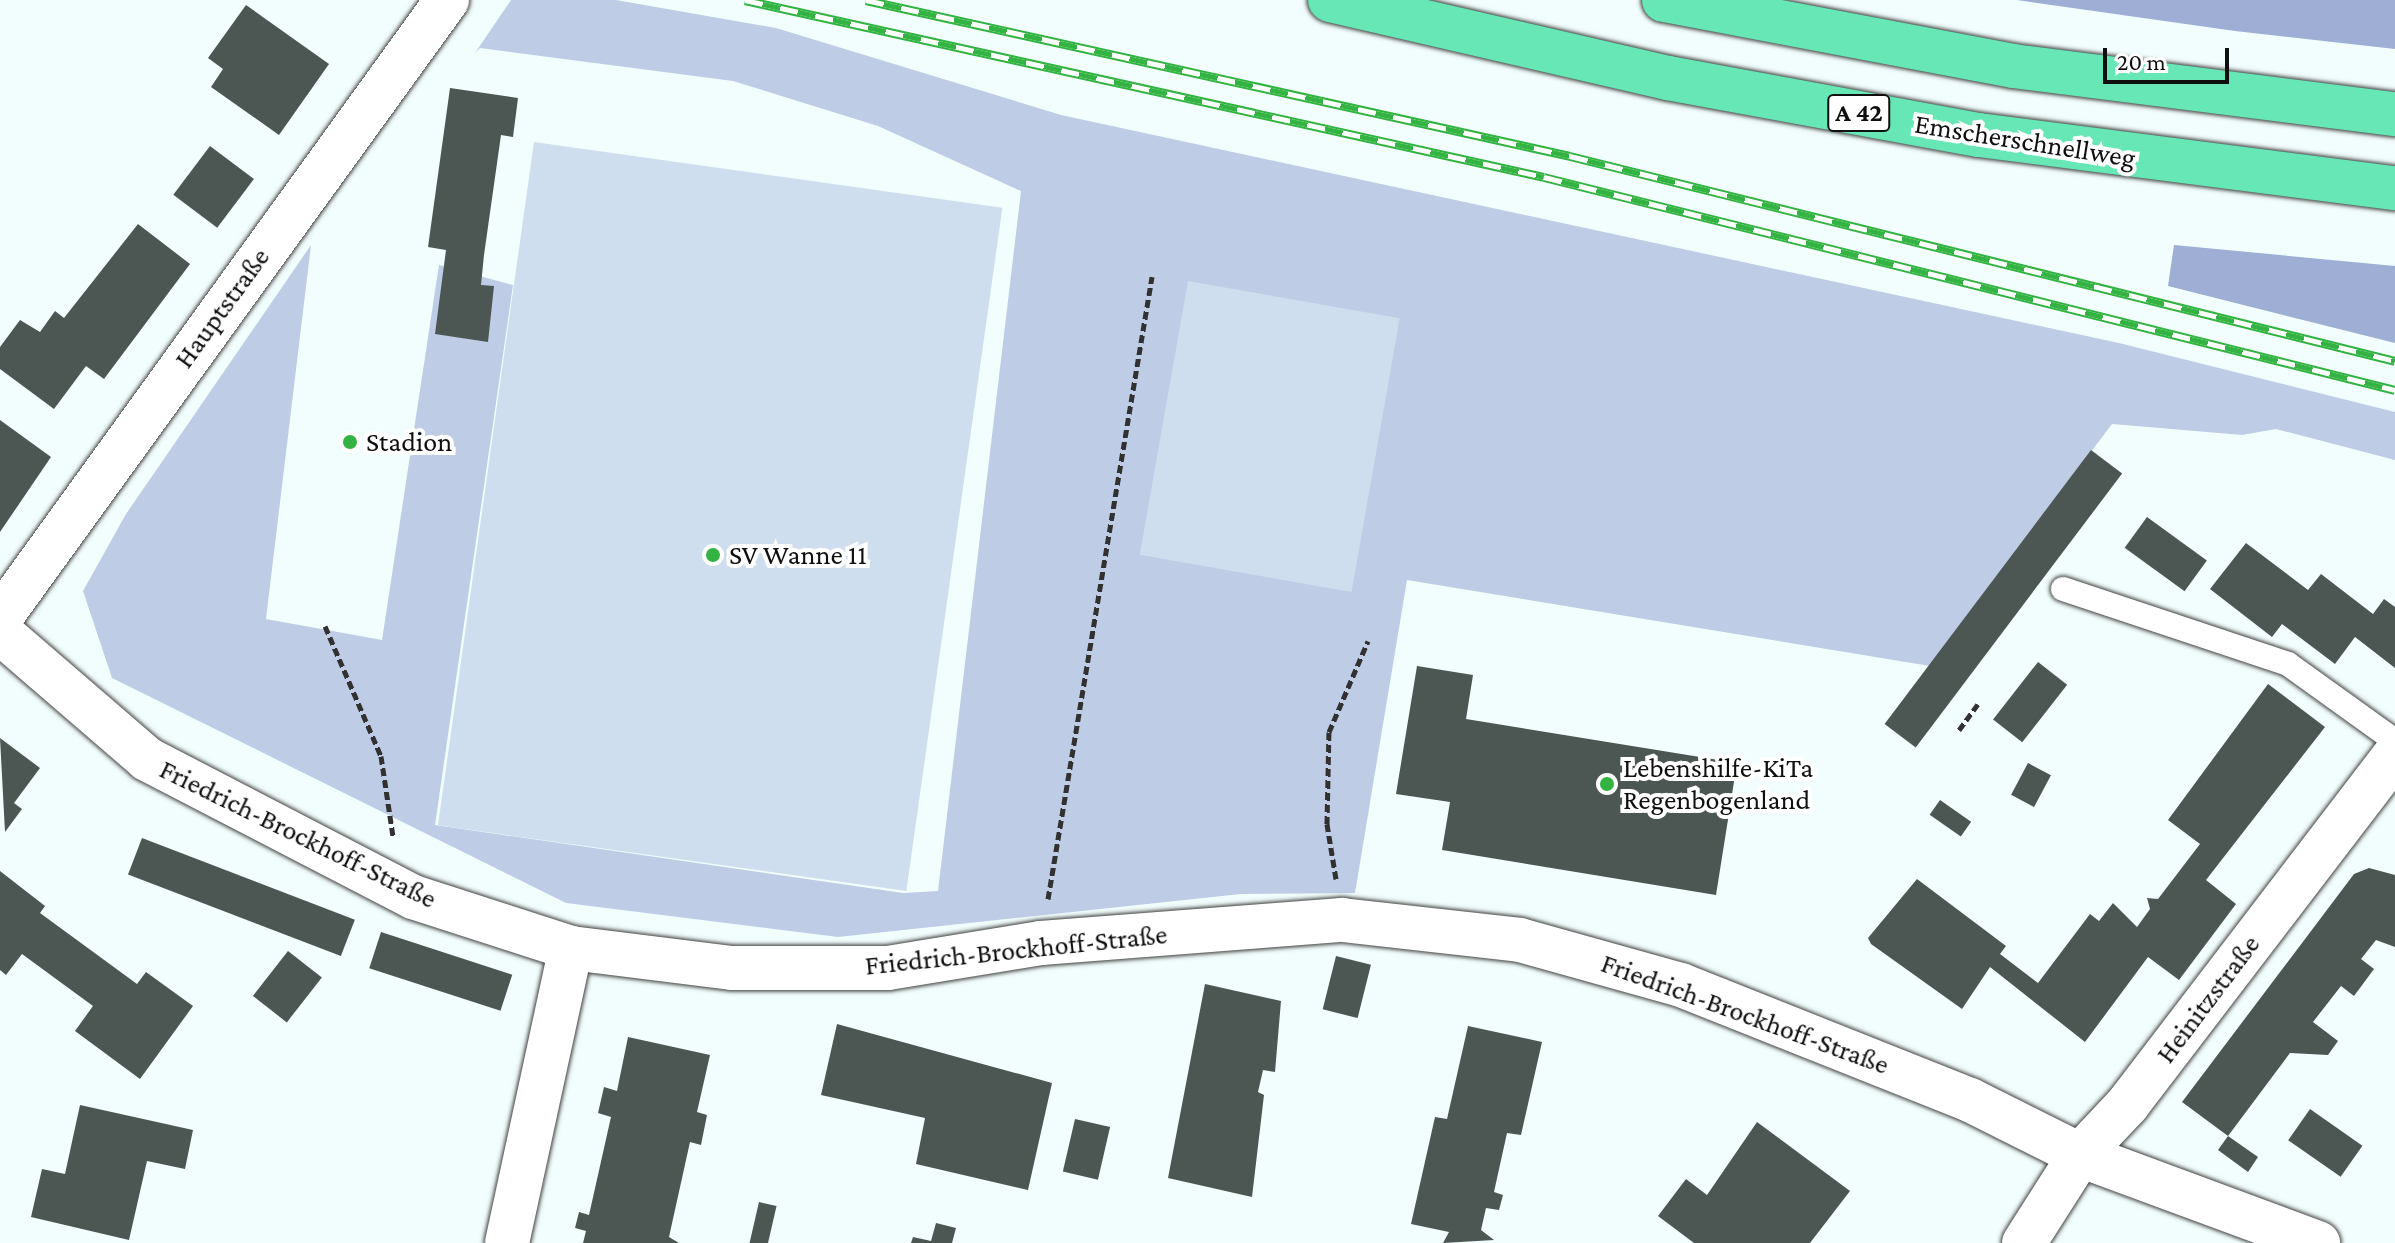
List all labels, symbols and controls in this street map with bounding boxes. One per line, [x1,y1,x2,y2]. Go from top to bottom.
scale bar [2107,32,2233,82]
text: 20 m [2117,48,2166,75]
road number: A 42 [1827,91,1891,135]
street label: Emscherschnellweg [1912,107,2138,175]
street label: Hauptstraße [167,241,277,375]
place label: Stadion [366,425,452,459]
marker: Stadion [341,433,359,451]
place label: SV Wanne 11 [729,538,867,572]
marker: SV Wanne 11 [704,546,722,564]
place label: Lebenshilfe-KiTa Regenbogenland [1623,751,1813,817]
street label: Friedrich-Brockhoff-Straße [154,752,442,916]
marker: Lebenshilfe-KiTa Regenbogenland [1598,775,1616,793]
street label: Friedrich-Brockhoff-Straße [863,917,1169,983]
street label: Heinitzstraße [2149,928,2267,1070]
street label: Friedrich-Brockhoff-Straße [1597,946,1893,1082]

